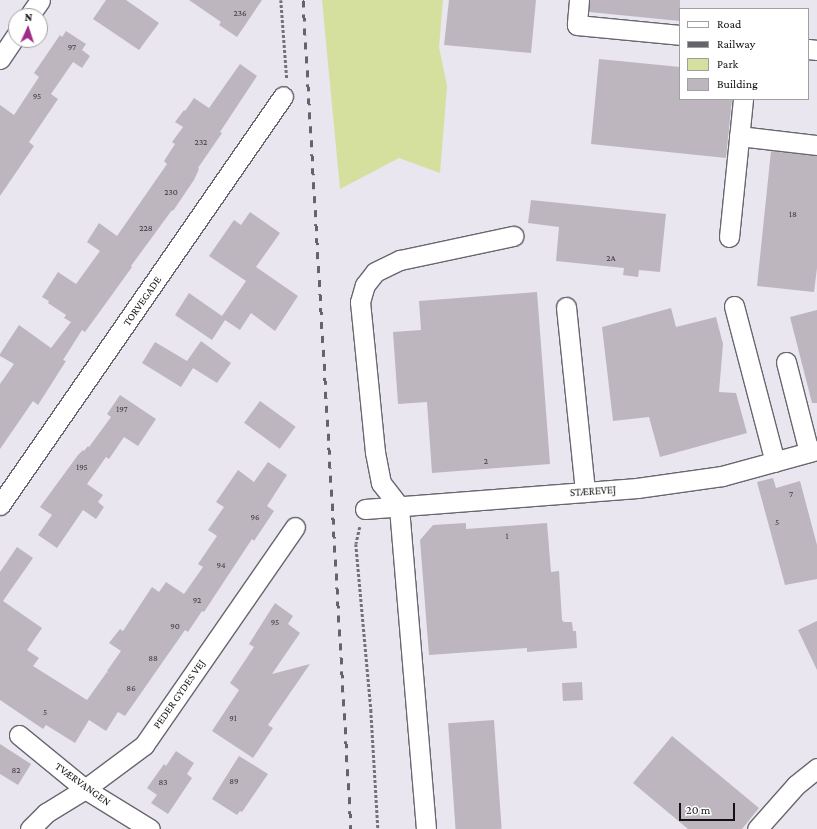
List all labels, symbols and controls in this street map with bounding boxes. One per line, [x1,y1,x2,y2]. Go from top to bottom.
north arrow [8,8,48,48]
house number: 236 [233,8,247,18]
legend [679,8,809,100]
text: N [25,11,33,23]
text: Road [717,17,741,31]
text: Railway [717,37,755,51]
house number: 97 [68,42,76,52]
text: Park [717,57,738,71]
text: Building [717,77,758,91]
house number: 95 [33,91,41,101]
house number: 232 [195,137,207,147]
house number: 230 [164,187,178,197]
house number: 18 [789,209,797,219]
house number: 228 [139,223,153,233]
house number: 2A [606,253,616,263]
street label: TORVEGADE [120,274,164,328]
house number: 197 [116,404,128,414]
house number: 2 [484,456,488,466]
house number: 195 [76,462,88,472]
street label: STÆREVEJ [569,483,617,499]
house number: 7 [789,489,793,499]
house number: 96 [250,512,260,522]
house number: 5 [775,517,779,527]
house number: 1 [506,531,508,541]
house number: 94 [216,560,226,570]
house number: 92 [193,595,201,605]
house number: 95 [271,617,279,627]
house number: 90 [170,621,180,631]
house number: 88 [148,653,158,663]
street label: PEDER GYDES VEJ [150,657,208,731]
house number: 86 [126,683,136,693]
house number: 5 [43,707,47,717]
house number: 91 [229,713,237,723]
street label: TVÆRVANGEN [53,759,113,809]
house number: 82 [11,765,21,775]
house number: 89 [229,776,239,786]
house number: 83 [159,777,167,787]
scale bar [681,795,737,821]
text: 20 m [686,803,710,817]

